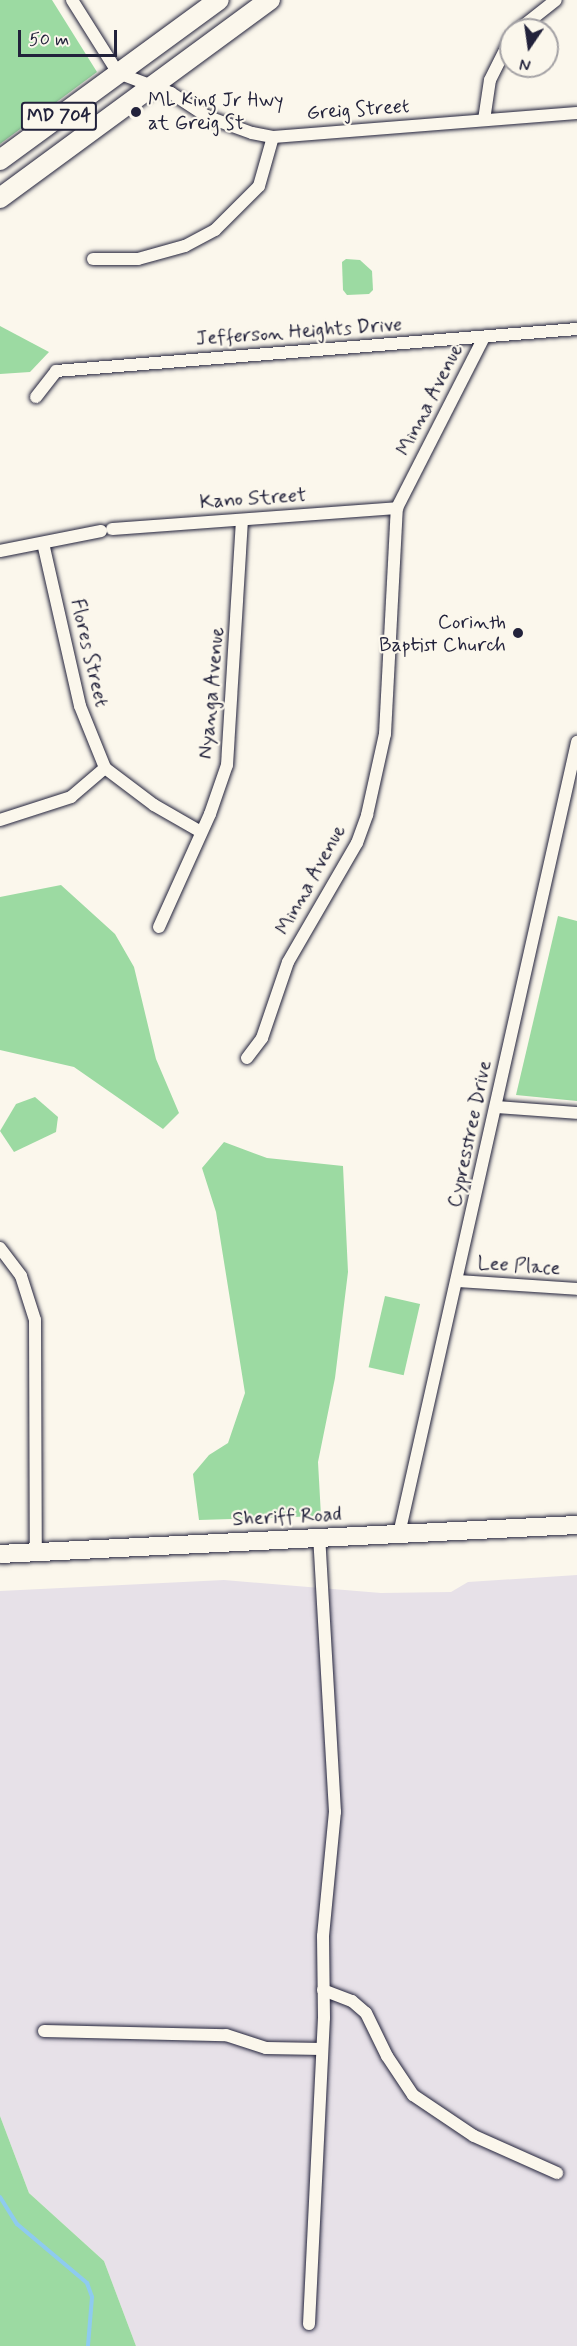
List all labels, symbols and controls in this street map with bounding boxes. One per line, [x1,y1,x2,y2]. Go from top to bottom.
scale bar [21,18,120,56]
north arrow [499,18,559,78]
text: 50 m [29,28,69,52]
text: N [518,53,533,76]
place label: ML King Jr Hwy at Greig St [148,88,287,135]
street label: Greig Street [304,94,412,126]
road number: MD 704 [20,101,98,131]
marker: ML King Jr Hwy at Greig St [129,105,143,119]
street label: Jefferson Heights Drive [196,313,402,351]
street label: Minna Avenue [391,339,469,461]
street label: Kano Street [199,483,307,515]
street label: Flores Street [65,595,113,711]
place label: Corinth Baptist Church [379,610,506,657]
street label: Nyanga Avenue [194,624,230,762]
marker: Corinth Baptist Church [511,626,525,640]
street label: Minna Avenue [270,819,352,941]
street label: Cypresstree Drive [443,1059,497,1209]
street label: Lee Place [478,1251,560,1281]
street label: Sheriff Road [232,1502,342,1532]

